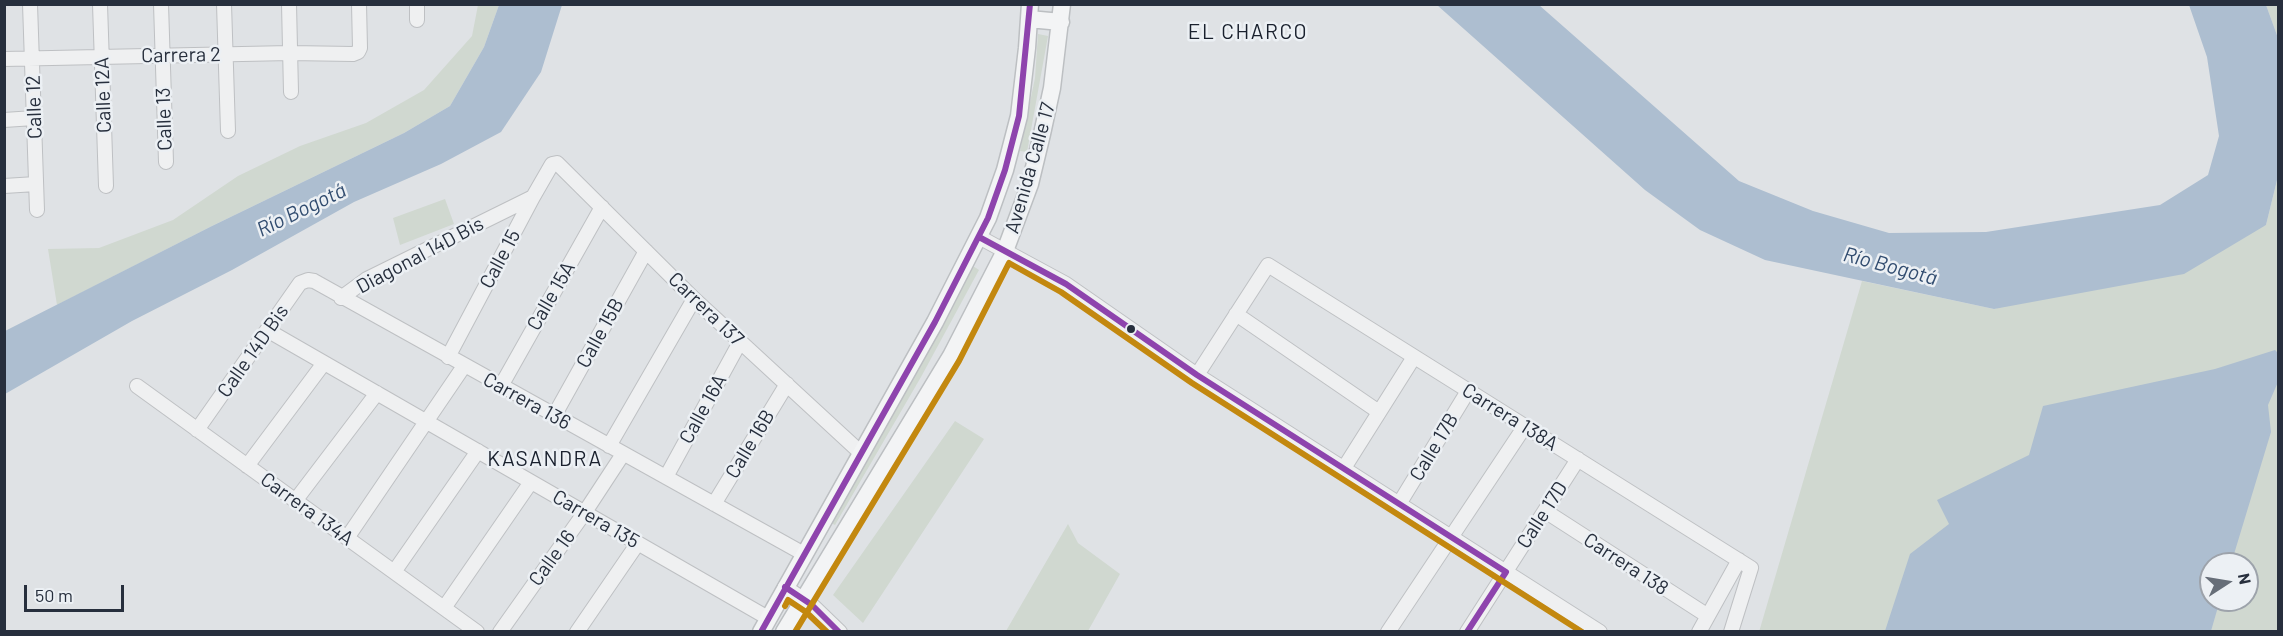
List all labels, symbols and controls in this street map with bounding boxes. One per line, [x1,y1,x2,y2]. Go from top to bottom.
district label: EL CHARCO [1188,19,1308,45]
street label: Carrera 2 [141,42,221,68]
street label: Calle 12A [90,57,116,133]
street label: Calle 12 [21,75,47,139]
street label: Calle 13 [151,87,177,151]
street label: Avenida Calle 17 [1000,100,1060,236]
water label: Río Bogotá [253,178,349,242]
street label: Diagonal 14D Bis [352,211,488,299]
street label: Calle 15 [475,225,525,293]
water label: Río Bogotá [1841,241,1939,291]
street label: Calle 15A [522,257,580,335]
street label: Carrera 137 [663,267,749,351]
street label: Calle 15B [571,294,629,372]
street label: Calle 14D Bis [212,300,294,402]
unlabelled marker [1125,323,1137,335]
street label: Carrera 136 [479,367,575,435]
street label: Calle 16A [674,370,732,448]
street label: Carrera 138A [1458,378,1562,456]
street label: Calle 16B [720,405,780,483]
street label: Calle 17B [1404,409,1464,485]
district label: KASANDRA [487,446,603,472]
street label: Carrera 134A [256,467,358,551]
street label: Calle 17D [1512,477,1572,553]
street label: Carrera 135 [548,485,644,553]
street label: Calle 16 [524,525,580,591]
street label: Carrera 138 [1579,528,1673,600]
north arrow [2199,552,2259,612]
text: N [2235,571,2256,586]
scale bar [27,573,128,611]
text: 50 m [35,584,73,606]

